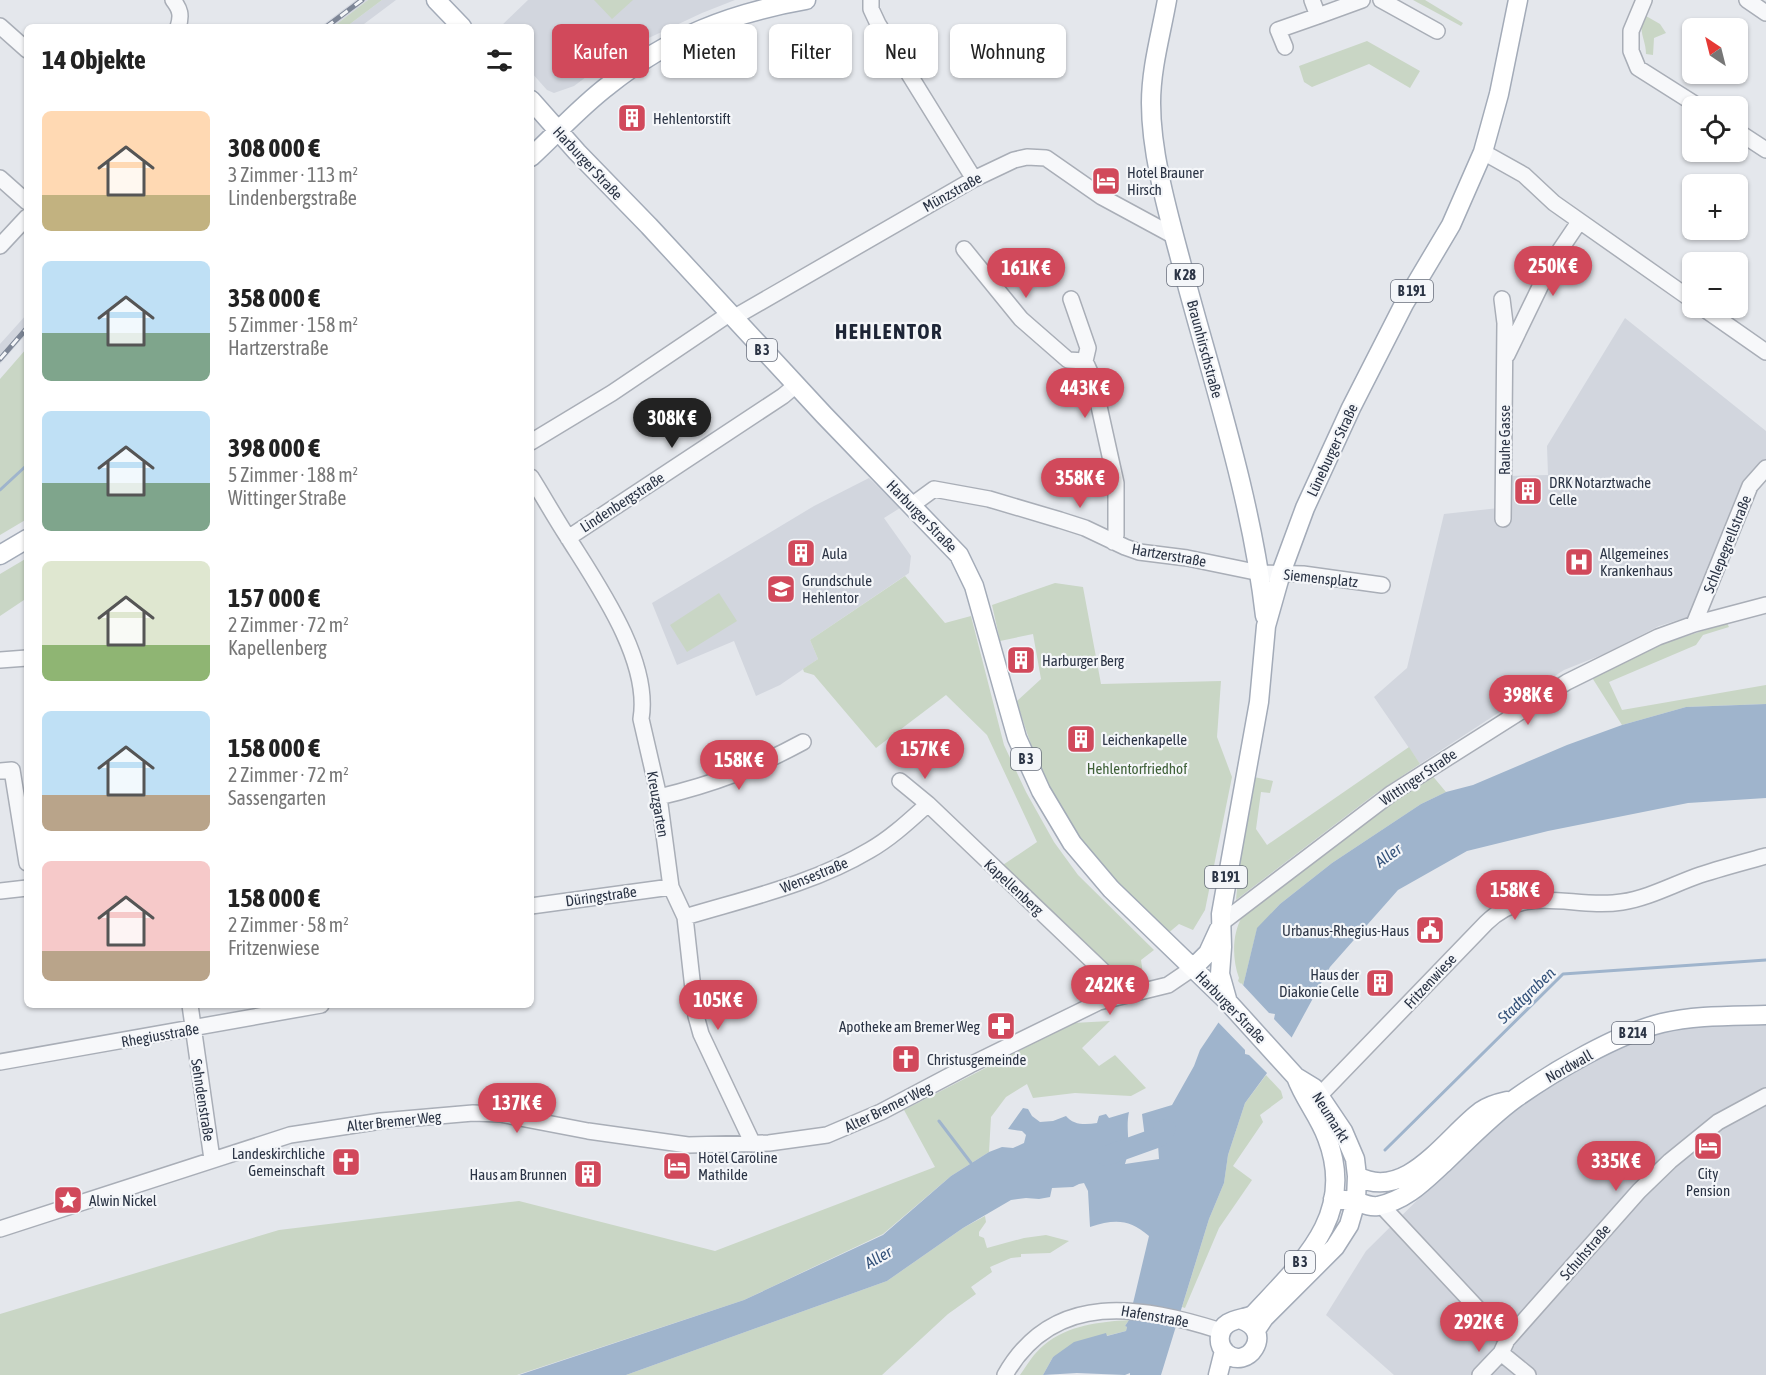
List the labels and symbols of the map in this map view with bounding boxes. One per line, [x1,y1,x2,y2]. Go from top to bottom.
north arrow [1682,18,1748,84]
building icon: Hehlentorstift [616,102,648,134]
place label: Hehlentorstift [653,110,731,127]
street label: Harburger Straße [550,123,626,203]
place label: Hotel Brauner Hirsch [1127,164,1204,198]
hotel icon: Hotel Brauner Hirsch [1090,165,1122,197]
street label: Münzstraße [920,169,985,215]
pin: 250K € [1504,246,1602,297]
pin: 161K € [977,248,1075,299]
road number: K 28 [1167,264,1203,286]
road number: B 191 [1391,280,1433,302]
street label: Braunhirschstraße [1184,298,1226,400]
district label: HEHLENTOR [835,319,943,343]
road number: B 3 [747,339,777,361]
pin: 443K € [1036,368,1134,419]
pin: 308K € [623,398,721,449]
street label: Lüneburger Straße [1303,401,1361,499]
street label: Rauhe Gasse [1496,405,1513,475]
pin: 358K € [1031,458,1129,509]
street label: Lindenbergstraße [577,468,667,535]
place label: DRK Notarztwache Celle [1549,474,1651,508]
building icon: DRK Notarztwache Celle [1512,475,1544,507]
street label: Harburger Straße [883,476,961,556]
street label: Schlepegrellstraße [1700,492,1754,595]
building icon: Aula [785,537,817,569]
street label: Hartzerstraße [1130,540,1208,570]
place label: Aula [822,545,848,562]
place label: Allgemeines Krankenhaus [1600,545,1673,579]
hospital icon: Allgemeines Krankenhaus [1563,546,1595,578]
street label: Siemensplatz [1283,566,1360,590]
place label: Grundschule Hehlentor [802,572,872,606]
school or university icon: Grundschule Hehlentor [765,573,797,605]
building icon: Harburger Berg [1005,644,1037,676]
place label: Harburger Berg [1042,652,1125,669]
pin: 398K € [1479,675,1577,726]
building icon: Leichenkapelle [1065,723,1097,755]
pin: 157K € [876,729,974,780]
place label: Leichenkapelle [1102,731,1187,748]
pin: 158K € [690,740,788,791]
street label: Wittinger Straße [1376,745,1460,809]
road number: B 3 [1011,748,1041,770]
park label: Hehlentorfriedhof [1087,760,1187,777]
street label: Kreuzgarten [644,770,672,838]
water label: Aller [1371,839,1406,871]
street label: Wensestraße [778,854,850,896]
street label: Kapellenberg [981,855,1047,919]
road number: B 191 [1205,866,1247,888]
pin: 158K € [1466,870,1564,921]
street label: Düringstraße [564,883,638,909]
public building icon: Urbanus-Rhegius-Haus [1414,914,1446,946]
place label: Urbanus-Rhegius-Haus [1282,922,1409,939]
street label: Fritzenwiese [1400,950,1460,1012]
water label: Stadtgraben [1493,963,1559,1028]
pin: 242K € [1061,965,1159,1016]
place label: Haus der Diakonie Celle [1279,966,1360,1000]
street label: Harburger Straße [1192,967,1270,1047]
building icon: Haus der Diakonie Celle [1364,967,1396,999]
pin: 105K € [669,980,767,1031]
pharmacy icon: Apotheke am Bremer Weg [985,1010,1017,1042]
place label: Apotheke am Bremer Weg [839,1018,981,1035]
street label: Rhegiusstraße [120,1020,200,1050]
road number: B 214 [1612,1022,1654,1044]
church icon: Christusgemeinde [890,1043,922,1075]
street label: Nordwall [1543,1046,1596,1086]
place label: Christusgemeinde [927,1051,1026,1068]
street label: Sehndenstraße [188,1057,218,1143]
street label: Alter Bremer Weg [842,1078,935,1135]
pin: 137K € [468,1083,566,1134]
street label: Neumarkt [1309,1089,1353,1145]
street label: Alter Bremer Weg [346,1108,443,1134]
hotel icon: City Pension [1692,1130,1724,1162]
pin: 335K € [1567,1141,1665,1192]
place label: Landeskirchliche Gemeinschaft [232,1145,325,1179]
church icon: Landeskirchliche Gemeinschaft [330,1146,362,1178]
place label: Hotel Caroline Mathilde [698,1149,778,1183]
hotel icon: Hotel Caroline Mathilde [661,1150,693,1182]
building icon: Haus am Brunnen [572,1158,604,1190]
place label: City Pension [1686,1165,1730,1199]
place label: Haus am Brunnen [469,1166,567,1183]
place icon: Alwin Nickel [52,1184,84,1216]
place label: Alwin Nickel [89,1192,157,1209]
street label: Schuhstraße [1556,1221,1614,1283]
water label: Aller [860,1242,896,1272]
road number: B 3 [1285,1251,1315,1273]
street label: Hafenstraße [1120,1302,1190,1330]
pin: 292K € [1430,1302,1528,1353]

